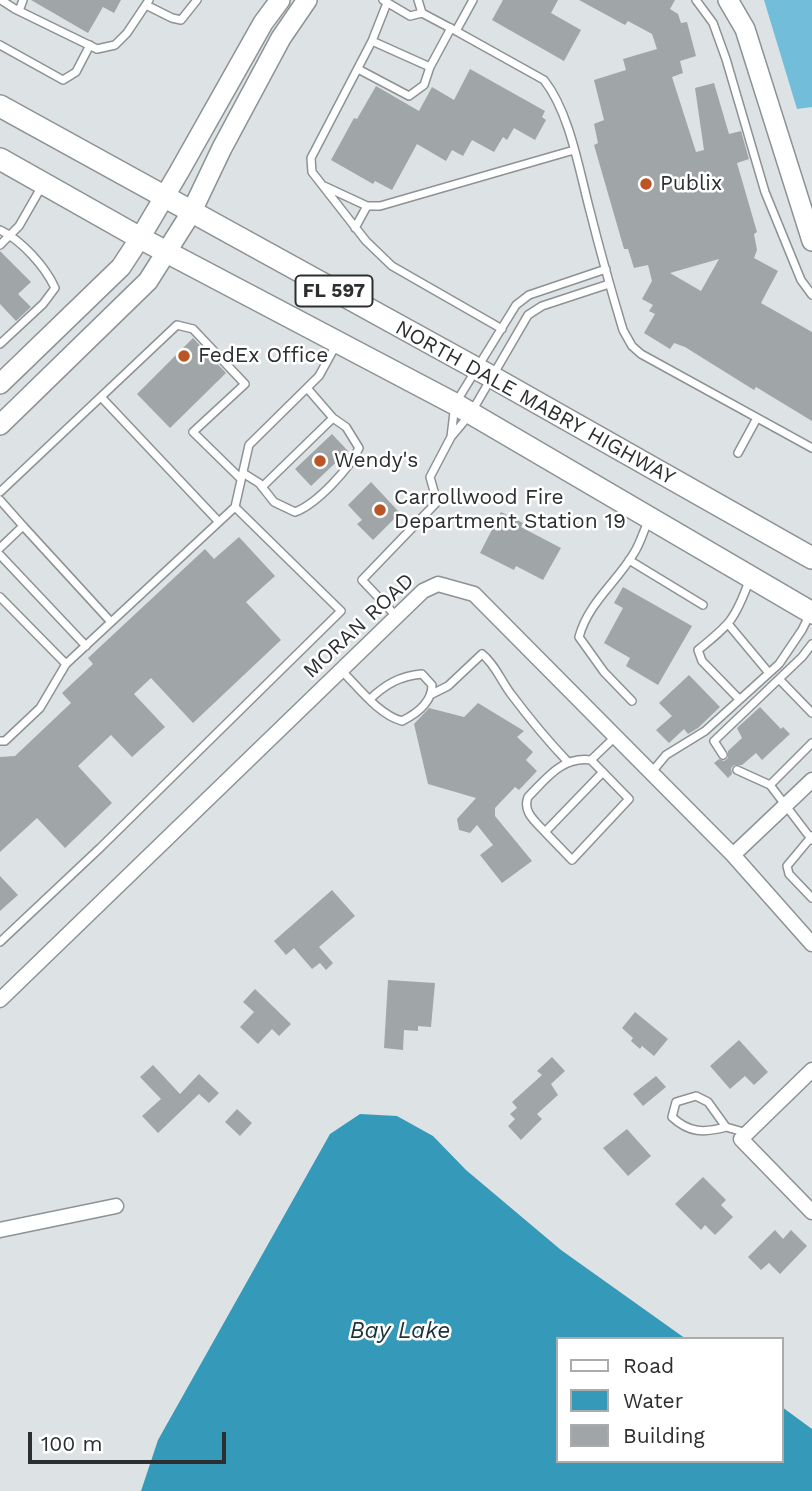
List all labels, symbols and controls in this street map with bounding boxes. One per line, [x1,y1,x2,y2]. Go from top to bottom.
place label: Publix [660,171,722,197]
marker: Publix [638,176,654,192]
road number: FL 597 [296,276,372,306]
street label: NORTH DALE MABRY HIGHWAY [391,315,679,491]
place label: FedEx Office [198,343,328,369]
marker: FedEx Office [176,348,192,364]
place label: Wendy's [334,448,418,474]
marker: Wendy's [312,453,328,469]
place label: Carrollwood Fire Department Station 19 [394,485,626,535]
marker: Carrollwood Fire Department Station 19 [372,502,388,518]
street label: MORAN ROAD [298,568,420,684]
water label: Bay Lake [350,1317,450,1345]
legend [556,1337,784,1463]
text: Road [623,1353,674,1378]
text: Water [623,1388,683,1413]
scale bar [32,1418,229,1462]
text: Building [623,1423,705,1448]
text: 100 m [41,1431,103,1456]

